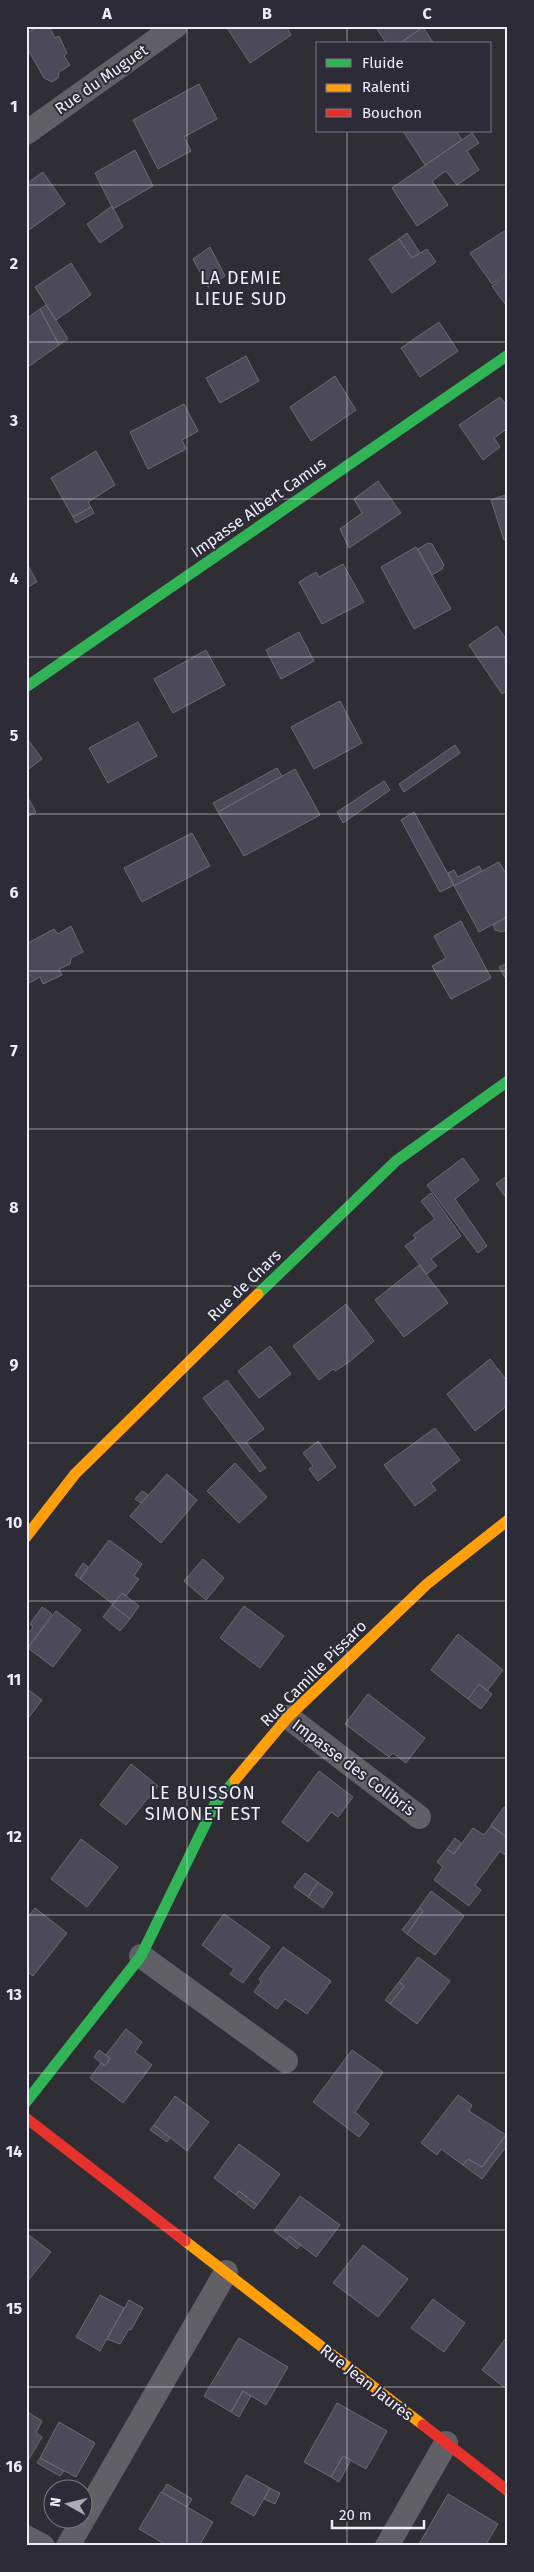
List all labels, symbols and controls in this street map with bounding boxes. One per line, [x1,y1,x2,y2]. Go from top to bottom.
text: A [101,4,112,23]
text: B [262,4,272,23]
text: C [422,4,432,23]
street label: Rue du Muguet [51,40,151,118]
legend [316,42,492,132]
text: Fluide [362,54,404,72]
text: Ralenti [362,78,410,96]
text: 1 [10,97,18,116]
text: Bouchon [362,104,422,122]
text: 2 [10,254,18,273]
district label: LA DEMIE LIEUE SUD [195,267,287,310]
text: 3 [9,411,18,430]
street label: Impasse Albert Camus [187,454,329,561]
text: 4 [9,569,19,588]
text: 5 [10,726,19,745]
text: 6 [9,883,19,902]
text: 7 [10,1041,18,1060]
text: 8 [9,1198,19,1217]
street label: Rue de Chars [204,1246,285,1325]
text: 9 [10,1355,19,1374]
text: 10 [6,1513,22,1532]
street label: Rue Camille Pissaro [256,1616,370,1730]
text: 11 [7,1670,21,1689]
street label: Impasse des Colibris [289,1715,419,1820]
district label: LE BUISSON SIMONET EST [145,1782,261,1825]
text: 12 [6,1827,22,1846]
text: 13 [6,1985,22,2004]
text: 14 [6,2142,22,2161]
text: 15 [6,2299,22,2318]
street label: Rue Jean Jaurès [317,2340,417,2425]
text: 16 [6,2457,22,2476]
north arrow [42,2480,92,2530]
text: N [47,2496,65,2508]
scale bar [332,2497,424,2529]
text: 20 m [339,2506,372,2524]

